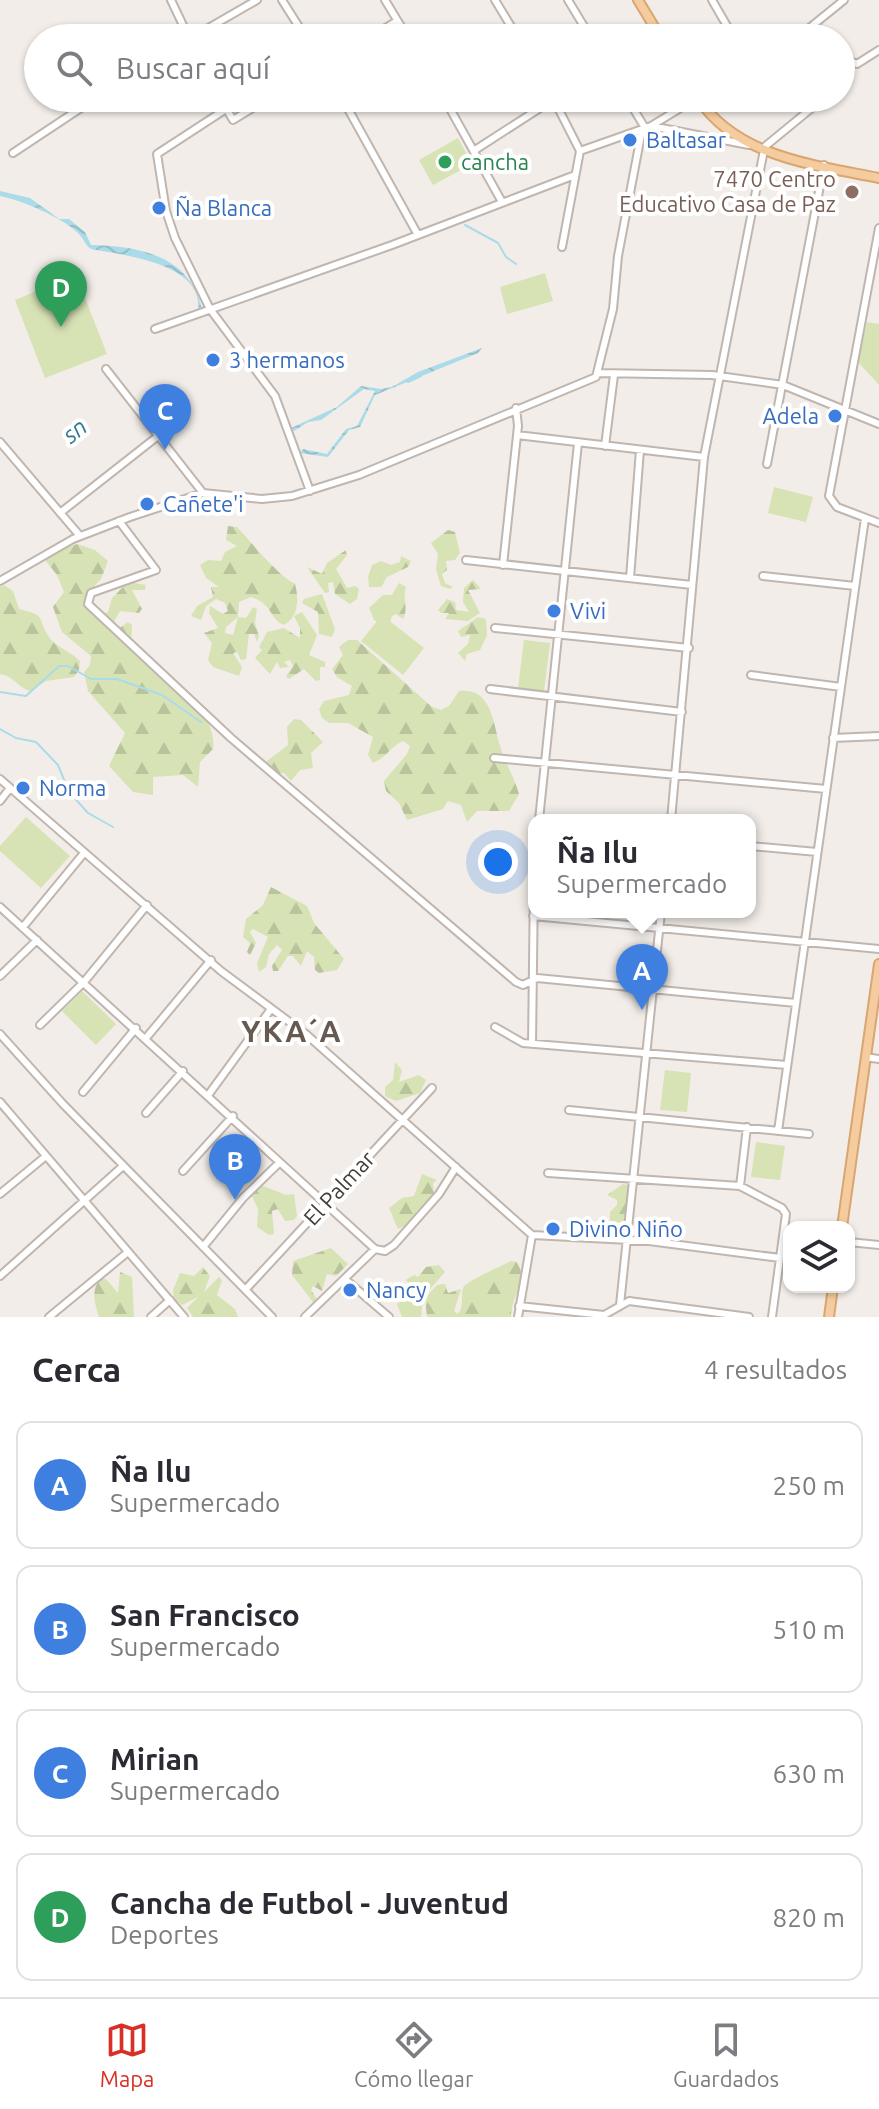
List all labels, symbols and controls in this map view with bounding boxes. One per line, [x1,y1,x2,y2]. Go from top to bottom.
search box [24,24,855,112]
icon: search [52,46,96,90]
text: Buscar aquí [116,51,270,85]
place label: Baltasar [646,127,727,152]
marker: Baltasar [621,131,639,149]
place label: cancha [461,149,529,174]
marker: cancha [436,153,454,171]
place label: 7470 Centro Educativo Casa de Paz [619,166,836,216]
marker: 7470 Centro Educativo Casa de Paz [843,183,861,201]
place label: Ña Blanca [175,195,272,220]
marker: Ña Blanca [150,199,168,217]
pin: D [35,261,87,327]
place label: 3 hermanos [229,347,345,372]
marker: 3 hermanos [204,351,222,369]
pin: C [139,384,191,450]
place label: Adela [763,403,819,428]
marker: Adela [826,407,844,425]
water label: sn [56,413,92,449]
place label: Cañete'i [163,491,244,516]
marker: Cañete'i [138,495,156,513]
place label: Vivi [570,598,606,623]
marker: Vivi [545,602,563,620]
place label: Norma [39,775,106,800]
marker: Norma [14,779,32,797]
popup [528,814,756,918]
text: Ña Ilu [557,835,638,869]
your location [478,842,518,882]
text: Supermercado [557,869,727,898]
pin: A [616,944,668,1010]
district label: YKA´A [241,1014,343,1048]
pin: B [209,1134,261,1200]
street label: El Palmar [298,1145,380,1230]
place label: Divino Niño [569,1216,683,1241]
marker: Divino Niño [544,1220,562,1238]
map controls [783,1221,855,1293]
button: layers [783,1221,855,1293]
place label: Nancy [366,1277,427,1302]
marker: Nancy [341,1281,359,1299]
text: Cerca [32,1350,121,1388]
text: 4 resultados [704,1355,847,1384]
text: Ña Ilu [110,1454,191,1488]
text: A [51,1471,69,1500]
text: 250 m [773,1471,845,1500]
text: Supermercado [110,1488,280,1517]
text: San Francisco [110,1598,300,1632]
text: B [51,1615,69,1644]
text: 510 m [773,1615,845,1644]
text: Supermercado [110,1632,280,1661]
text: Mirian [110,1742,200,1776]
text: C [52,1759,68,1788]
text: 630 m [773,1759,845,1788]
text: Supermercado [110,1776,280,1805]
text: Cancha de Futbol - Juventud [110,1886,509,1920]
text: D [51,1903,69,1932]
text: 820 m [773,1903,845,1932]
text: Deportes [110,1920,219,1949]
tab: Mapa [100,2018,154,2091]
tab: Cómo llegar [354,2018,473,2091]
tab: Guardados [673,2018,779,2091]

